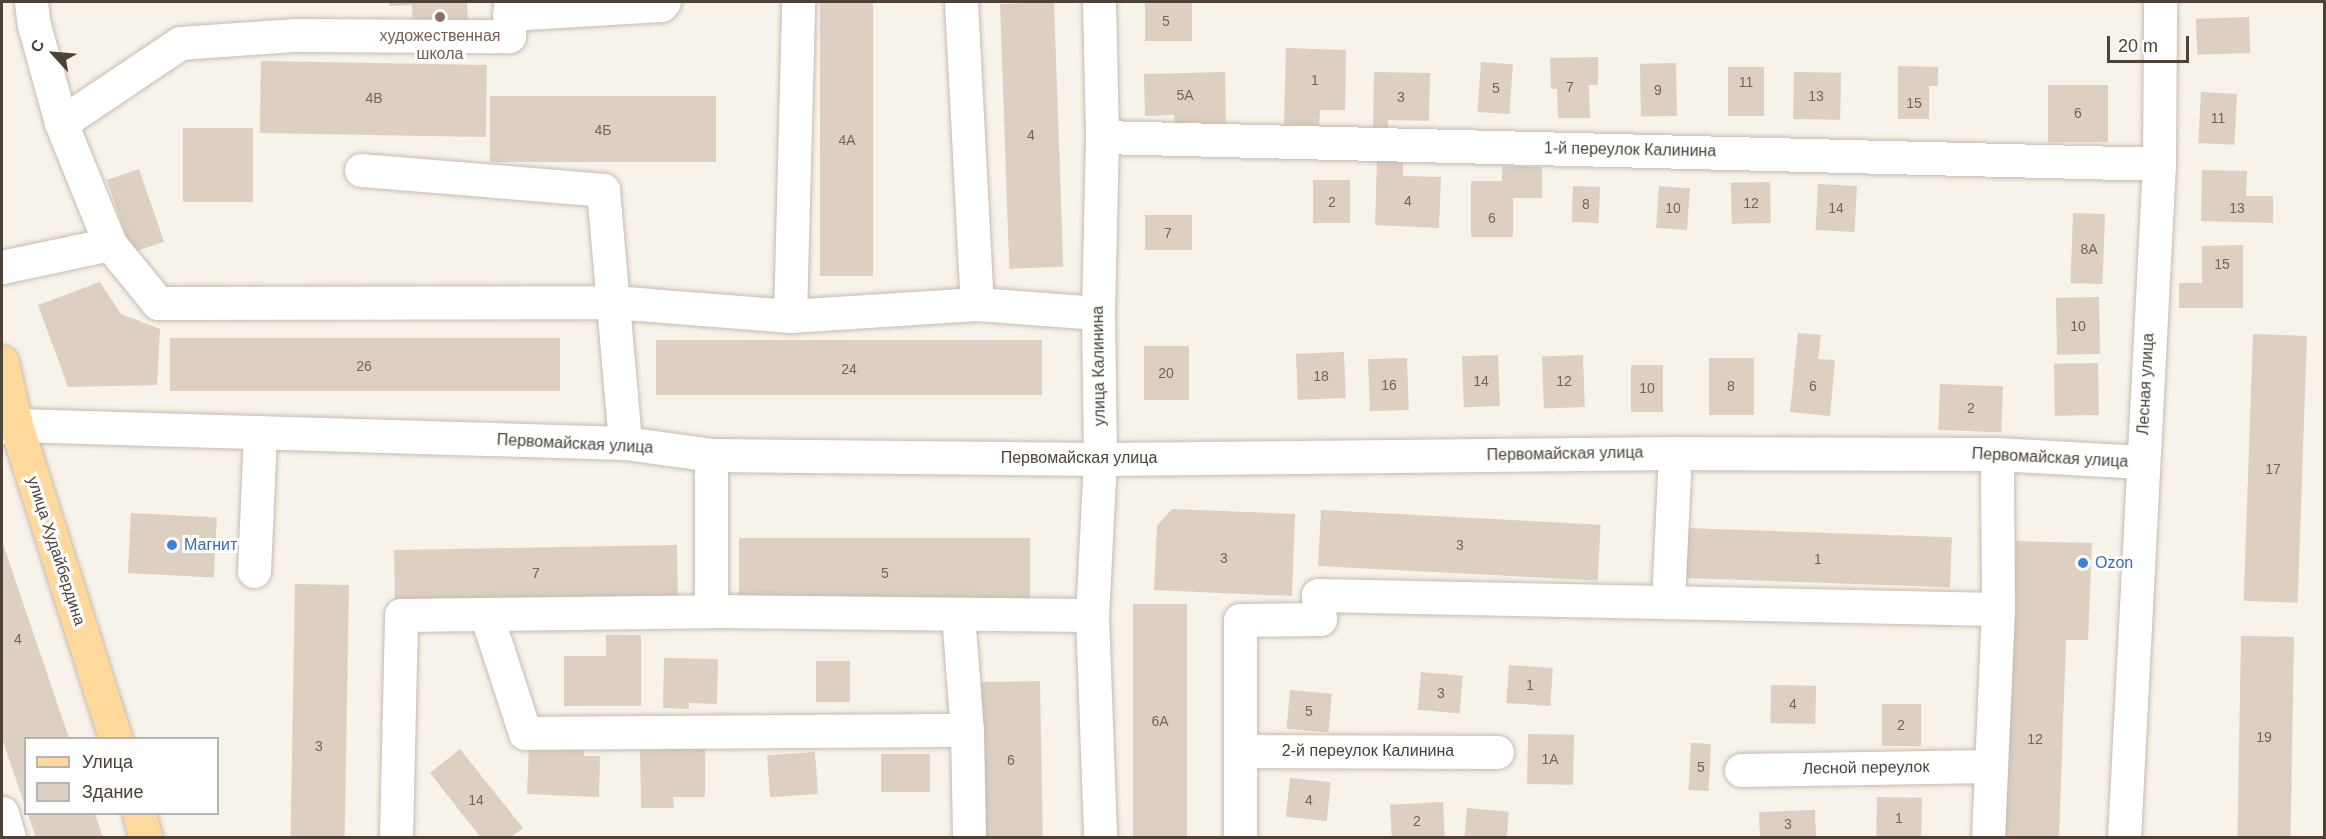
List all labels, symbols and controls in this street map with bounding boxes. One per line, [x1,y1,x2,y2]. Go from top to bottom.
marker: художественная школа [433,10,447,24]
house number: 5 [1162,13,1170,29]
north arrow [24,24,84,84]
scale bar [2110,24,2192,62]
place label: художественная школа [380,26,500,64]
text: 20 m [2118,36,2158,56]
text: С [27,37,48,55]
house number: 1 [1311,72,1319,88]
house number: 11 [1739,74,1753,90]
house number: 7 [1566,79,1574,95]
house number: 5 [1492,80,1500,96]
house number: 9 [1654,82,1662,98]
house number: 5А [1176,87,1194,103]
house number: 13 [1808,88,1824,104]
house number: 3 [1397,89,1405,105]
house number: 4В [365,90,383,106]
house number: 15 [1906,95,1922,111]
house number: 6 [2074,105,2082,121]
house number: 11 [2211,110,2225,126]
house number: 4Б [595,122,611,138]
house number: 4 [1027,127,1035,143]
house number: 4А [838,132,856,148]
street label: 1-й переулок Калинина [1544,139,1716,161]
house number: 4 [1404,193,1412,209]
house number: 2 [1328,194,1336,210]
house number: 12 [1743,195,1759,211]
house number: 8 [1582,196,1590,212]
house number: 10 [1665,200,1681,216]
house number: 14 [1828,200,1844,216]
house number: 13 [2229,200,2245,216]
house number: 6 [1488,210,1496,226]
house number: 7 [1164,225,1172,241]
house number: 8А [2080,241,2098,257]
house number: 15 [2214,256,2230,272]
street label: улица Калинина [1088,306,1110,426]
house number: 10 [2070,318,2086,334]
street label: Лесная улица [2134,332,2158,436]
house number: 26 [356,358,372,374]
house number: 24 [841,361,857,377]
house number: 20 [1158,365,1174,381]
house number: 18 [1313,368,1329,384]
house number: 14 [1473,373,1489,389]
house number: 12 [1556,373,1572,389]
house number: 16 [1381,377,1397,393]
house number: 8 [1727,378,1735,394]
house number: 6 [1809,378,1817,394]
house number: 10 [1639,380,1655,396]
house number: 2 [1967,400,1975,416]
street label: Первомайская улица [496,430,654,458]
street label: Первомайская улица [1486,443,1644,465]
street label: Первомайская улица [1971,444,2129,472]
street label: Первомайская улица [1001,448,1157,468]
house number: 17 [2265,461,2281,477]
street label: улица Худайбердина [23,474,89,628]
place label: Магнит [184,535,237,555]
house number: 3 [1456,537,1464,553]
marker: Магнит [165,538,179,552]
house number: 3 [1220,550,1228,566]
house number: 1 [1814,551,1822,567]
place label: Ozon [2095,553,2133,573]
marker: Ozon [2076,556,2090,570]
house number: 7 [532,565,540,581]
house number: 5 [881,565,889,581]
house number: 4 [14,631,22,647]
house number: 1 [1526,677,1534,693]
house number: 3 [1437,685,1445,701]
house number: 4 [1789,696,1797,712]
house number: 5 [1305,703,1313,719]
house number: 6А [1151,713,1169,729]
house number: 2 [1897,717,1905,733]
house number: 19 [2256,729,2272,745]
house number: 12 [2027,731,2043,747]
legend [24,737,219,815]
house number: 3 [315,738,323,754]
street label: 2-й переулок Калинина [1282,741,1454,761]
house number: 1А [1541,751,1559,767]
text: Улица [82,752,133,772]
house number: 6 [1007,752,1015,768]
street label: Лесной переулок [1802,757,1930,779]
house number: 5 [1697,759,1705,775]
text: Здание [82,782,143,802]
house number: 14 [468,792,484,808]
house number: 4 [1305,792,1313,808]
house number: 1 [1895,810,1903,826]
house number: 2 [1413,813,1421,829]
house number: 3 [1784,816,1792,832]

